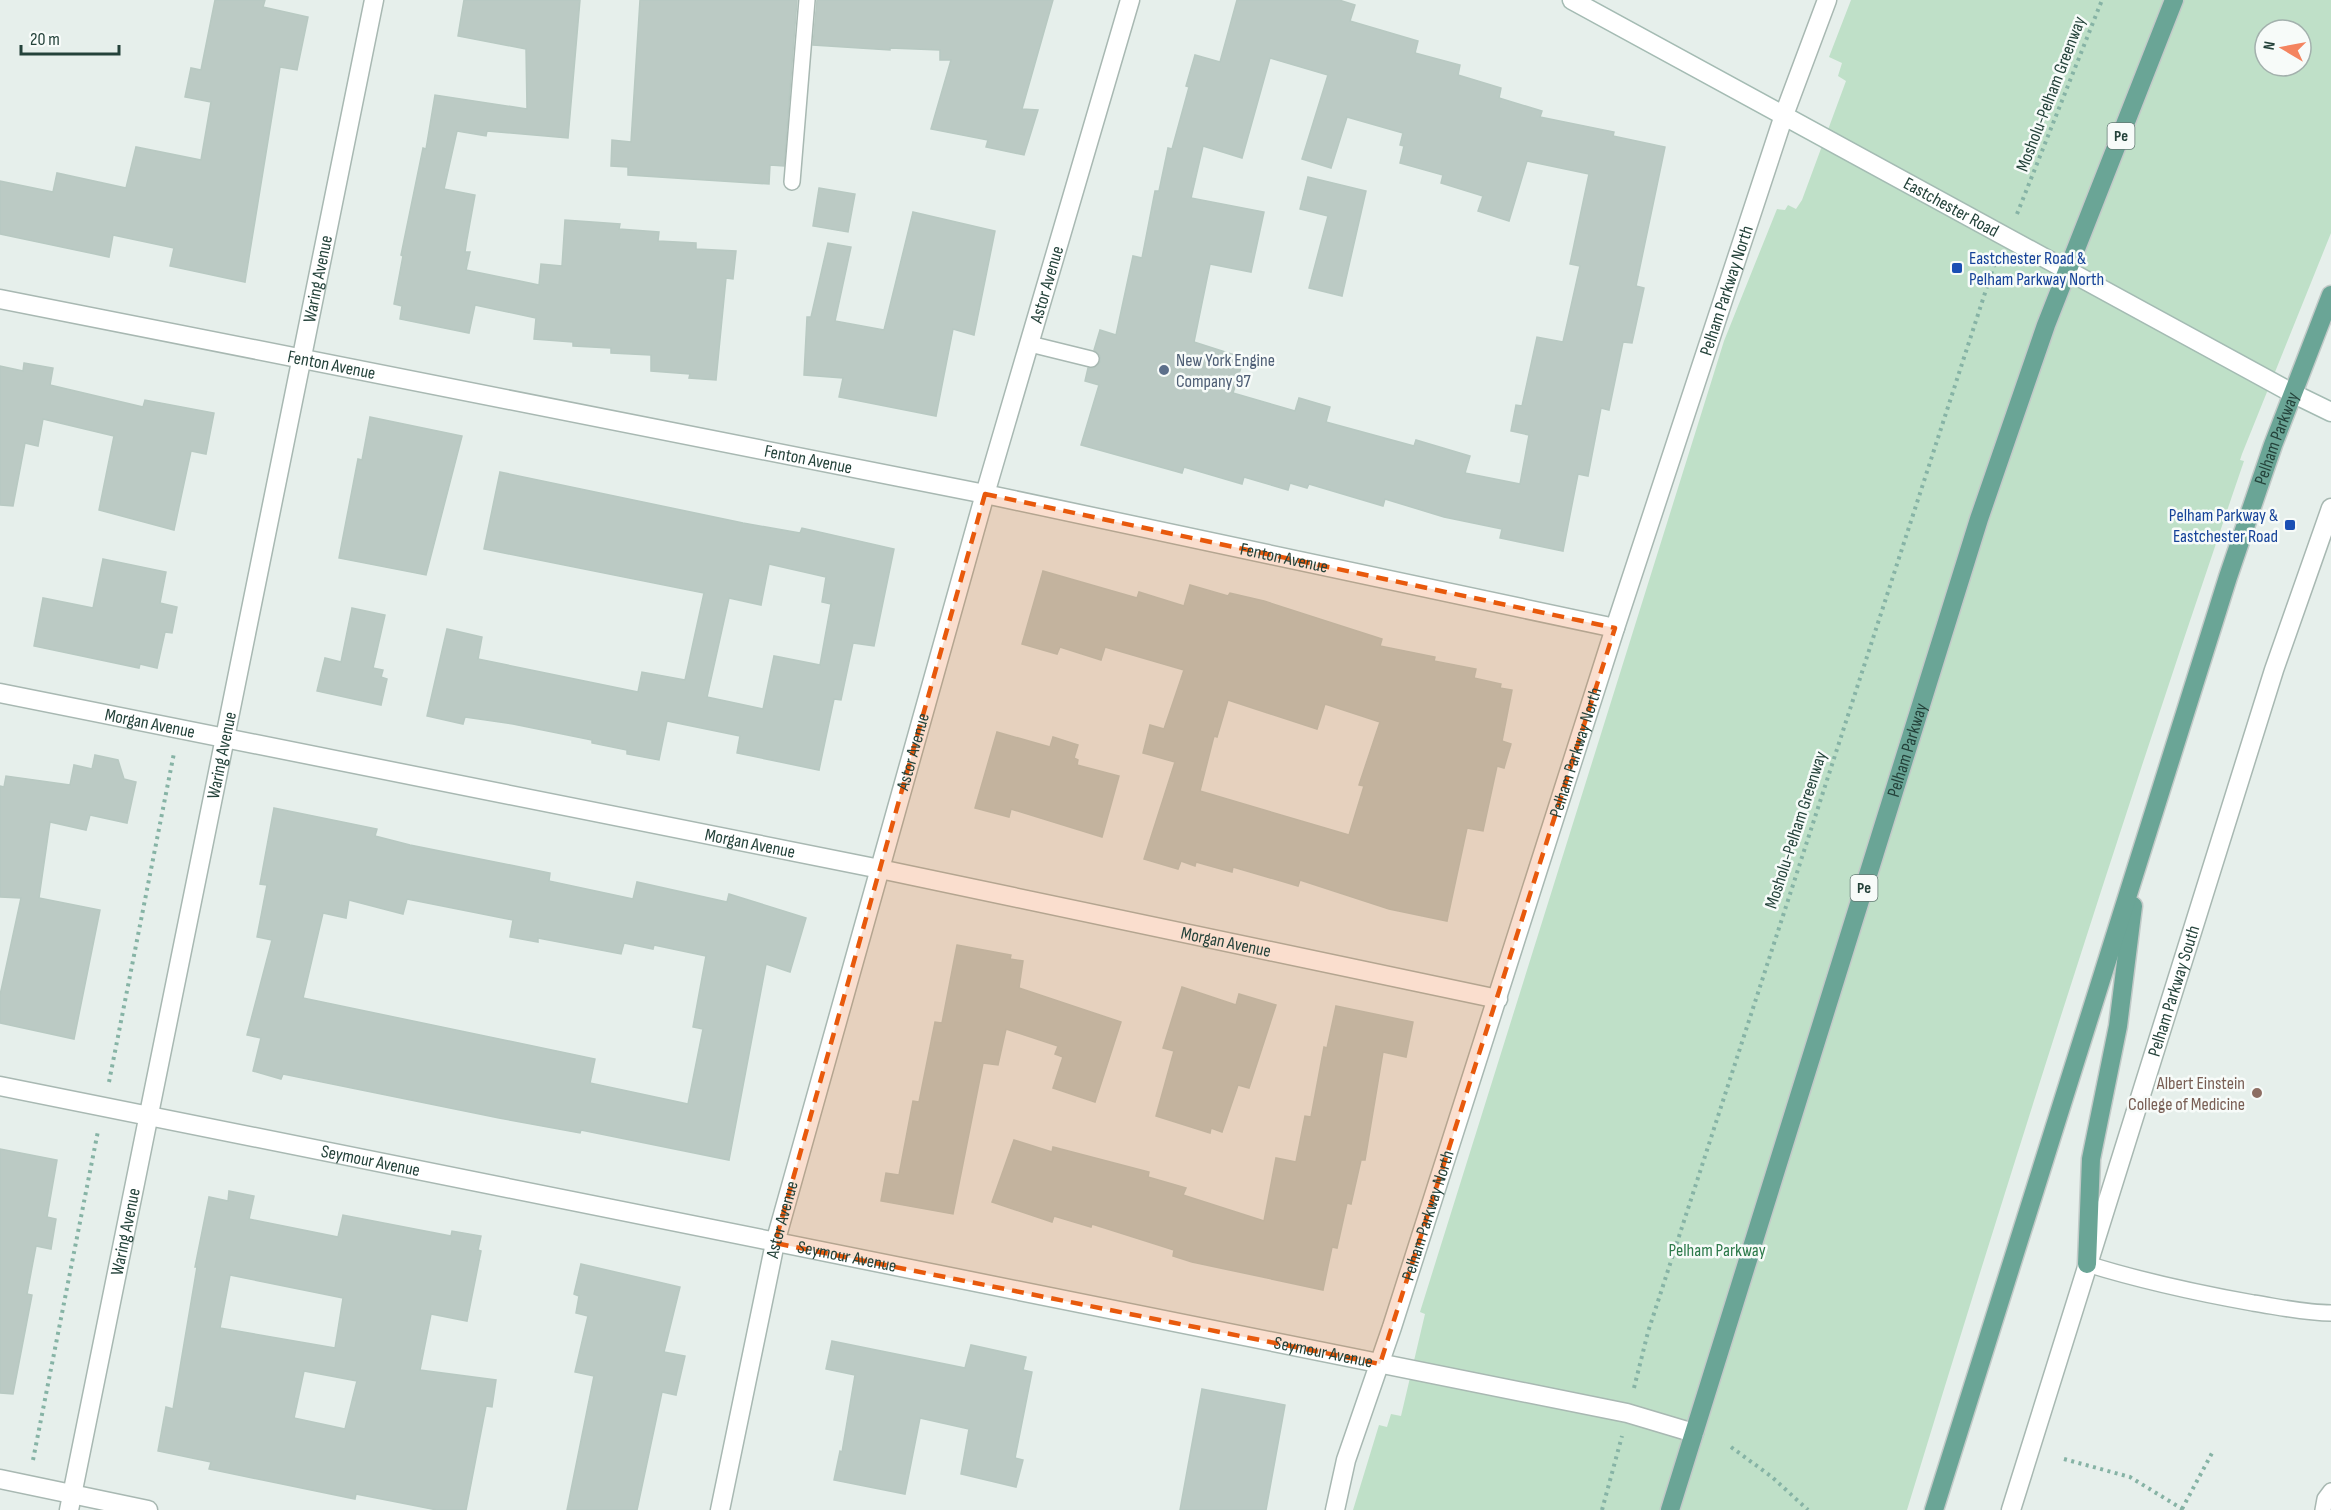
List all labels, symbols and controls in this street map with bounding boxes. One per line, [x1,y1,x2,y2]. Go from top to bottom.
street label: Mosholu-Pelham Greenway [2012,14,2090,174]
scale bar [21,18,118,56]
north arrow [2253,18,2313,78]
text: 20 m [30,29,60,50]
text: N [2260,40,2280,52]
road number: Pe [2108,123,2134,149]
street label: Eastchester Road [1900,173,2002,241]
street label: Pelham Parkway North [1695,223,1757,358]
street label: Waring Avenue [299,233,337,324]
street label: Astor Avenue [1025,243,1068,326]
place label: Eastchester Road & Pelham Parkway North [1969,248,2104,290]
marker: Eastchester Road & Pelham Parkway North [1950,261,1964,275]
street label: Fenton Avenue [286,346,377,384]
place label: New York Engine Company 97 [1176,350,1275,392]
marker: New York Engine Company 97 [1157,363,1171,377]
street label: Pelham Parkway [2250,389,2303,488]
street label: Fenton Avenue [763,440,854,478]
place label: Pelham Parkway & Eastchester Road [2169,505,2278,547]
marker: Pelham Parkway & Eastchester Road [2283,518,2297,532]
street label: Fenton Avenue [1238,538,1330,577]
street label: Pelham Parkway North [1545,685,1606,820]
street label: Pelham Parkway [1882,700,1931,800]
street label: Morgan Avenue [103,704,197,742]
street label: Waring Avenue [202,710,241,801]
street label: Astor Avenue [892,711,934,793]
street label: Mosholu-Pelham Greenway [1761,749,1831,911]
street label: Morgan Avenue [703,824,797,862]
road number: Pe [1850,875,1878,901]
street label: Morgan Avenue [1179,922,1273,961]
street label: Pelham Parkway South [2143,923,2204,1059]
place label: Albert Einstein College of Medicine [2128,1073,2245,1115]
marker: Albert Einstein College of Medicine [2250,1086,2264,1100]
street label: Seymour Avenue [319,1140,422,1181]
street label: Pelham Parkway North [1397,1148,1458,1283]
street label: Astor Avenue [761,1179,802,1261]
street label: Waring Avenue [106,1186,144,1277]
street label: Seymour Avenue [796,1236,898,1276]
park label: Pelham Parkway [1668,1240,1766,1261]
street label: Seymour Avenue [1272,1332,1375,1372]

